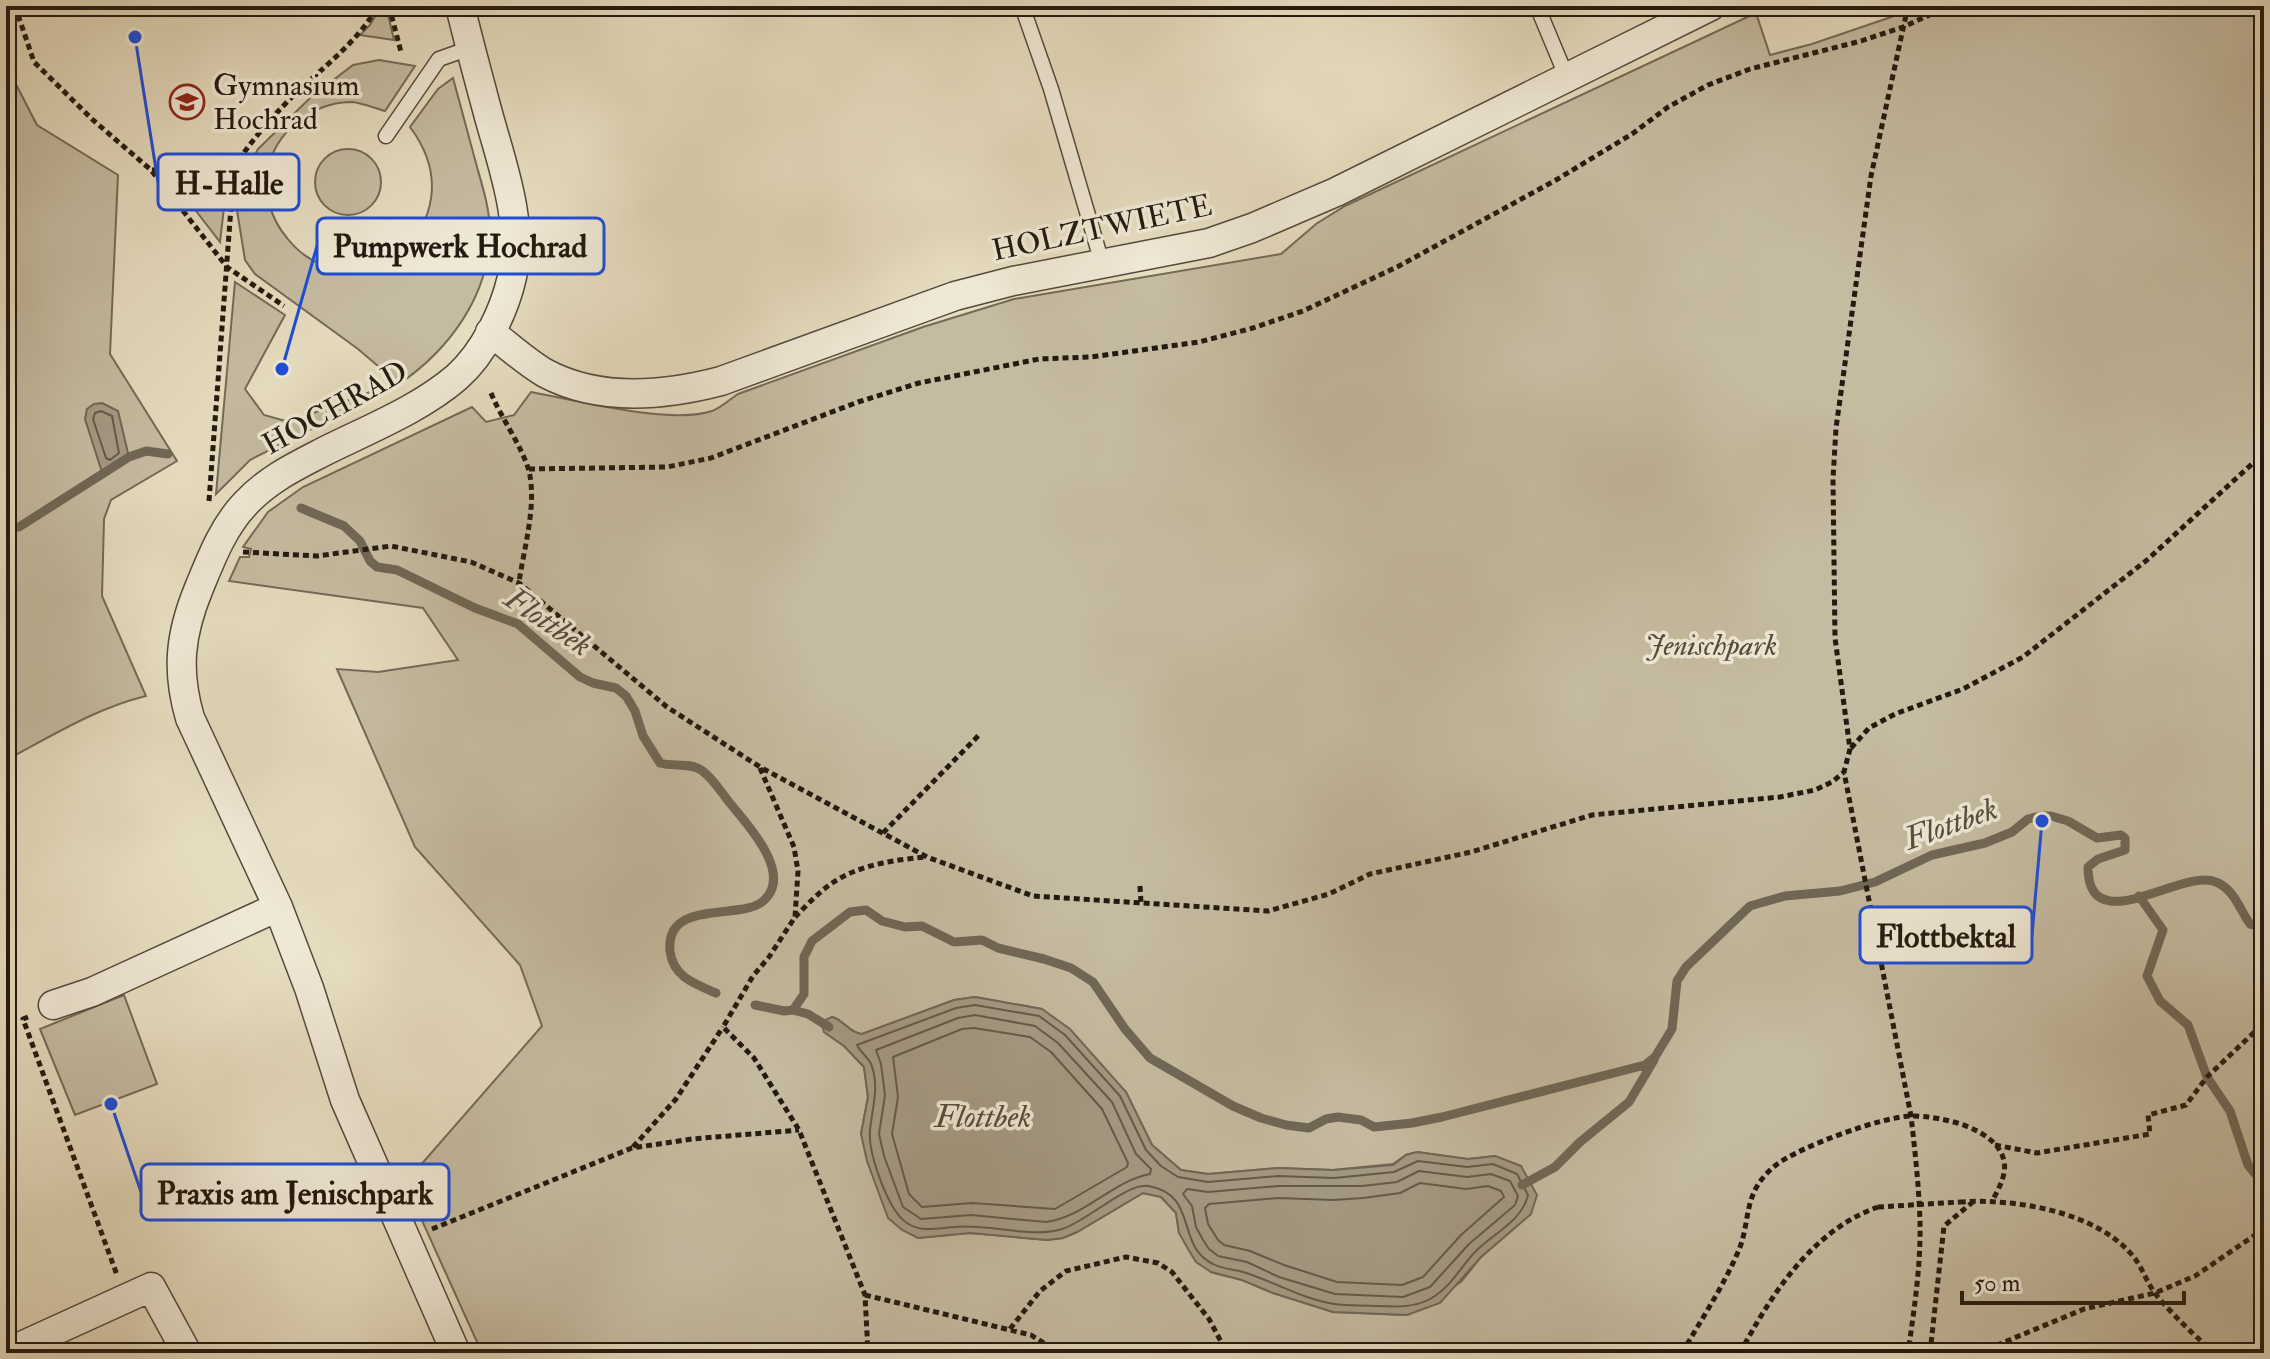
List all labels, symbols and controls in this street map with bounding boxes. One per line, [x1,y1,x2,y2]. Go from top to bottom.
place label: Gymnasium Hochrad [213,67,359,138]
school or university icon: Gymnasium Hochrad [168,83,206,121]
callout: H-Halle [158,154,299,210]
text: H-Halle [175,164,284,204]
street label: HOLZTWIETE [989,187,1215,269]
callout: Pumpwerk Hochrad [317,218,604,274]
text: Pumpwerk Hochrad [333,227,588,267]
street label: HOCHRAD [256,353,414,463]
water label: Flottbek [495,577,599,666]
park label: Jenischpark [1645,627,1777,664]
water label: Flottbek [1897,789,2003,860]
callout: Flottbektal [1860,907,2032,963]
text: Flottbektal [1876,917,2017,957]
water label: Flottbek [933,1097,1031,1137]
callout: Praxis am Jenischpark [141,1164,449,1220]
text: Praxis am Jenischpark [157,1174,434,1214]
scale bar [1962,1255,2184,1305]
text: 50 m [1974,1268,2021,1299]

